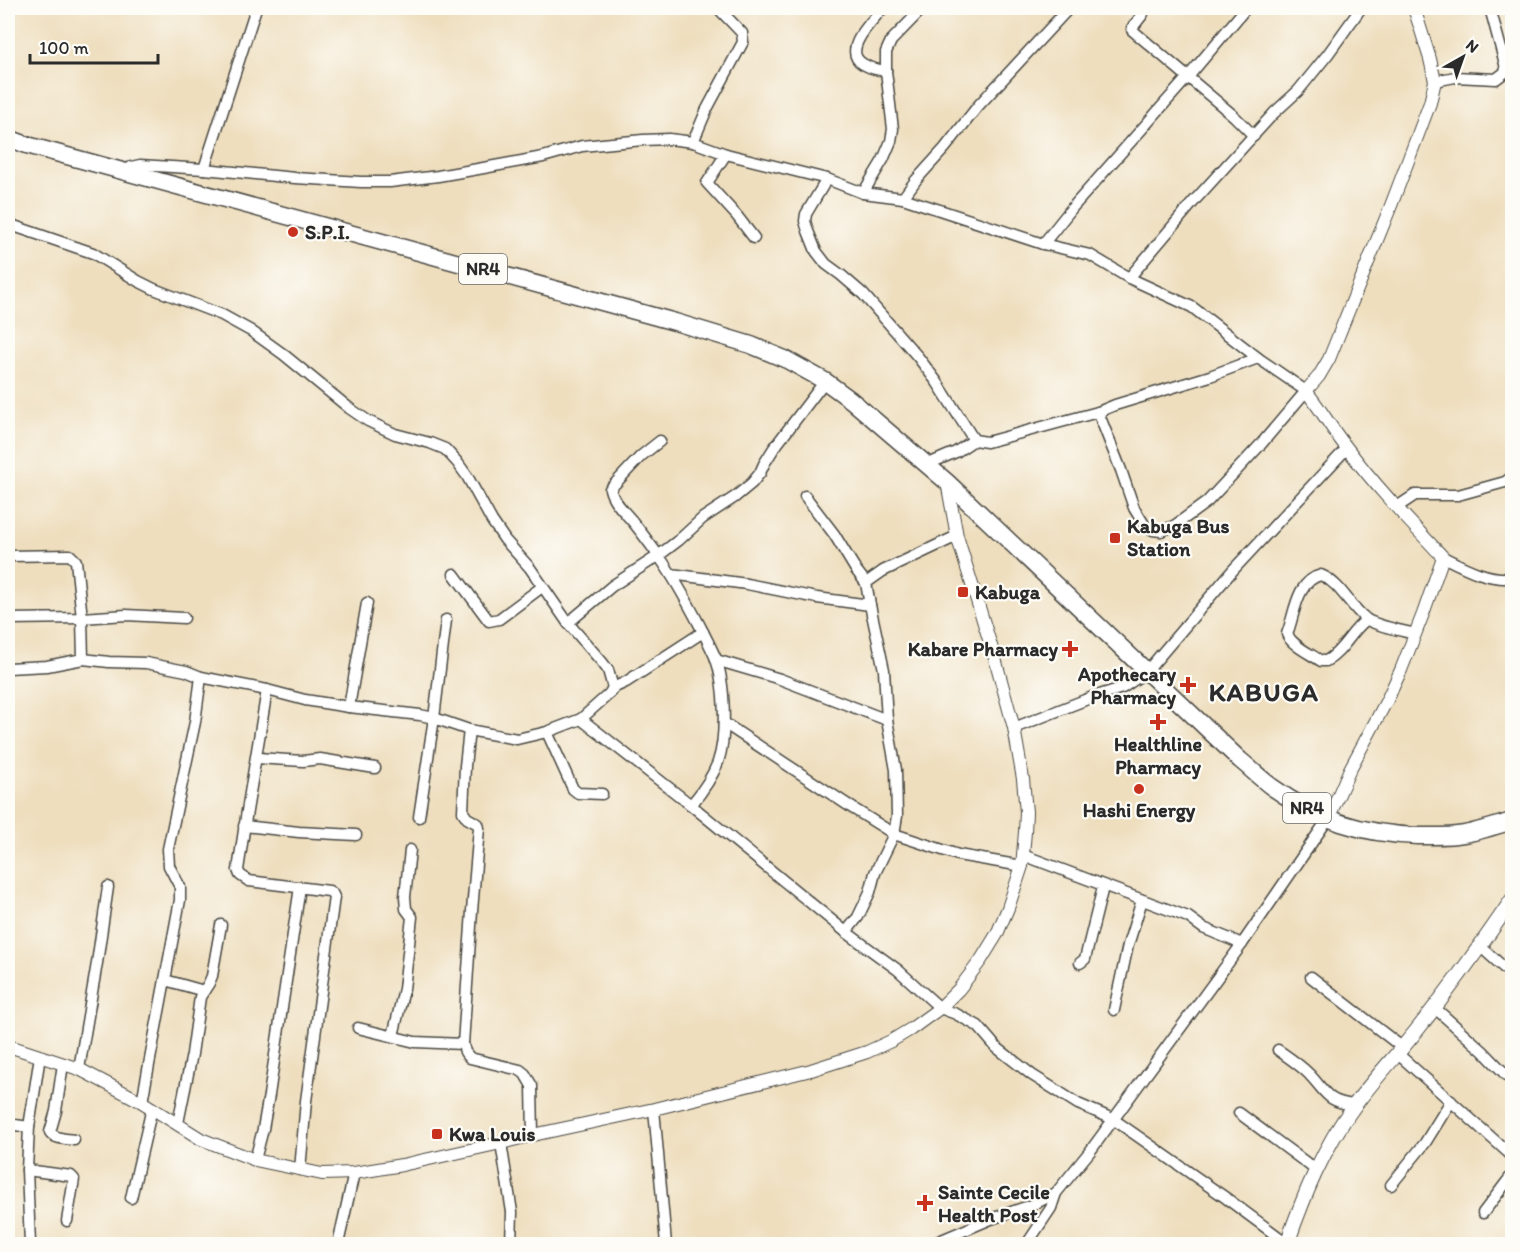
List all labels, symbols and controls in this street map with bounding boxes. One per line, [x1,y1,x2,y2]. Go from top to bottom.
scale bar [30,27,158,65]
north arrow [1433,27,1493,87]
text: N [1462,35,1483,57]
text: 100 m [39,37,89,59]
place label: S.P.I. [305,220,350,244]
marker: S.P.I. [286,225,300,239]
road number: NR4 [459,254,507,284]
place label: Kabuga Bus Station [1127,514,1230,561]
marker: Kabuga Bus Station [1108,531,1122,545]
place label: Kabuga [975,580,1041,605]
marker: Kabuga [956,585,970,599]
place label: Kabare Pharmacy [908,637,1059,662]
marker: Kabare Pharmacy [1063,642,1077,656]
place label: Apothecary Pharmacy [1077,662,1177,710]
district label: KABUGA [1209,676,1319,708]
marker: Apothecary Pharmacy [1181,678,1195,692]
marker: Healthline Pharmacy [1151,715,1165,729]
place label: Healthline Pharmacy [1114,732,1202,780]
marker: Hashi Energy [1132,782,1146,796]
road number: NR4 [1283,793,1331,823]
place label: Hashi Energy [1083,798,1196,823]
place label: Kwa Louis [449,1122,535,1146]
marker: Kwa Louis [430,1127,444,1141]
place label: Sainte Cecile Health Post [938,1180,1050,1227]
marker: Sainte Cecile Health Post [916,1194,934,1212]

